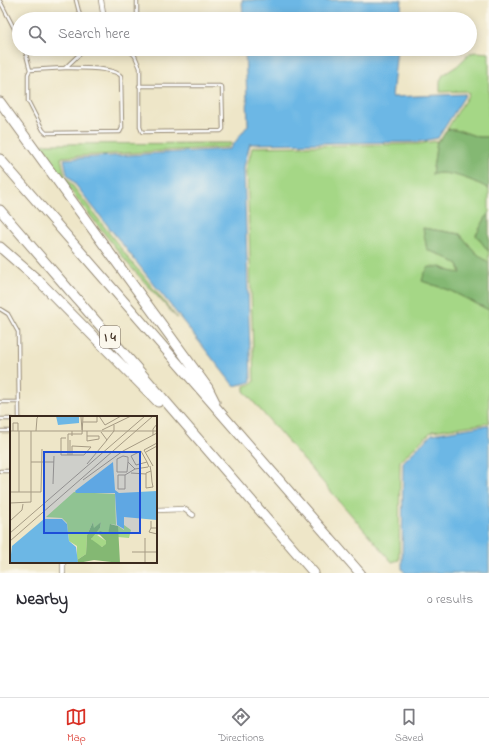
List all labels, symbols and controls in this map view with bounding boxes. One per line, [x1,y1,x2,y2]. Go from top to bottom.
search box [12,12,477,56]
icon: search [26,23,48,45]
text: Search here [58,23,130,45]
road number: I 4 [100,326,120,348]
inset map [10,416,157,563]
text: Nearby [16,587,68,612]
text: 0 results [427,590,473,609]
tab: Map [65,706,87,746]
tab: Directions [218,706,264,746]
tab: Saved [395,706,424,746]

